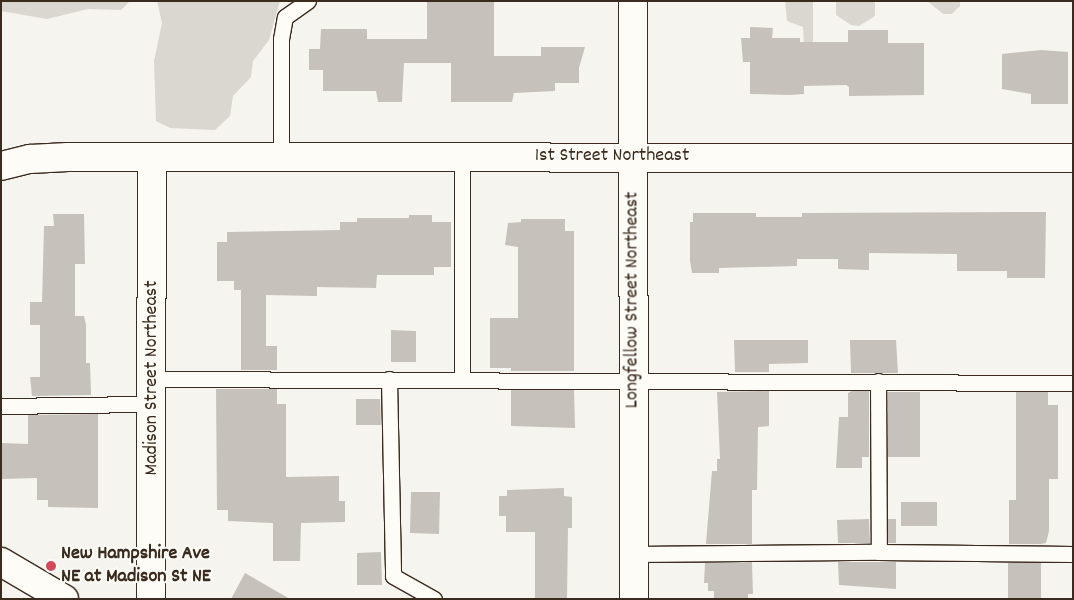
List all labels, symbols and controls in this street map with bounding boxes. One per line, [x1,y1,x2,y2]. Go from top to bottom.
street label: 1st Street Northeast [535,144,689,168]
street label: Longfellow Street Northeast [621,192,645,408]
street label: Madison Street Northeast [140,280,164,476]
place label: New Hampshire Ave NE at Madison St NE [61,542,211,589]
marker: New Hampshire Ave NE at Madison St NE [45,560,57,572]

